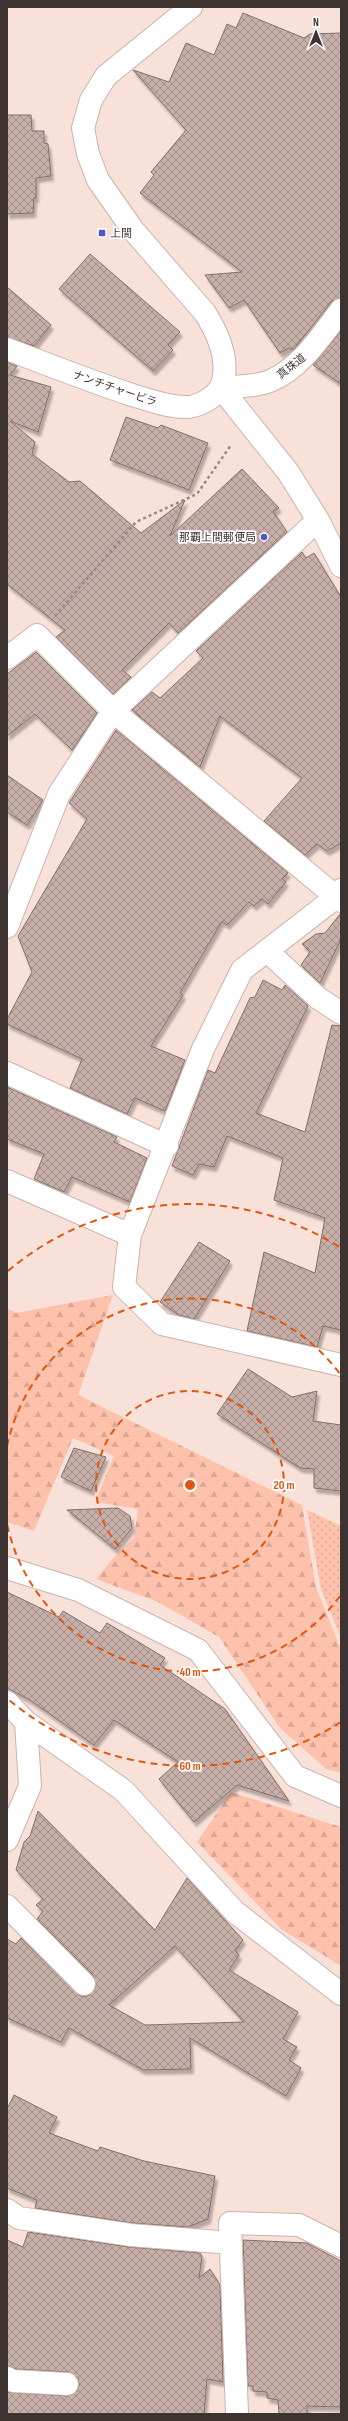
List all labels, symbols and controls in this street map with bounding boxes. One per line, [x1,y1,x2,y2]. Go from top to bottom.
north arrow [296,12,336,52]
text: N [313,16,319,29]
place label: 上間 [110,227,132,240]
marker: 上間 [97,228,107,238]
street label: 真珠道 [274,351,308,382]
street label: ナンチチャービラ [71,368,159,409]
place label: 那覇上間郵便局 [179,531,256,544]
marker: 那覇上間郵便局 [259,532,269,542]
centre of rings [183,1478,197,1492]
text: 20 m [274,1478,294,1493]
text: 40 m [179,1665,201,1680]
text: 60 m [179,1759,201,1774]

